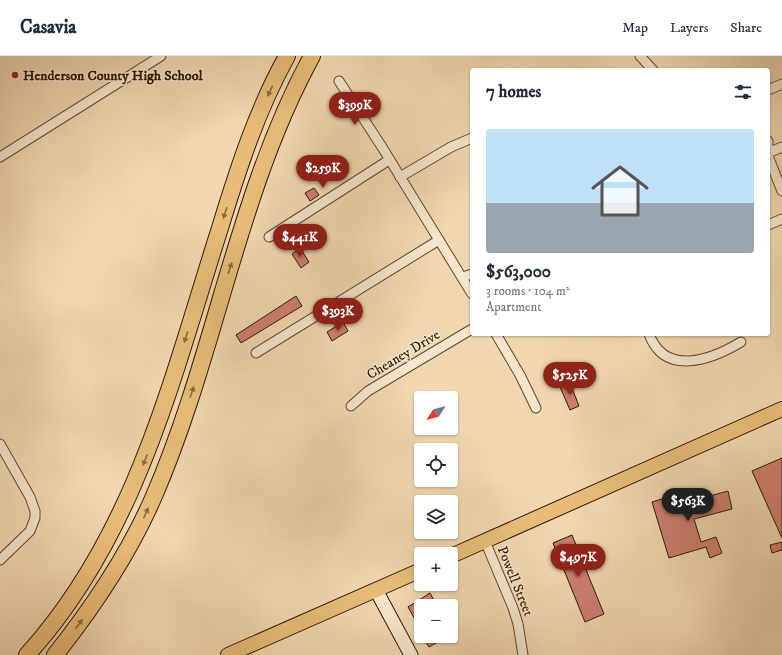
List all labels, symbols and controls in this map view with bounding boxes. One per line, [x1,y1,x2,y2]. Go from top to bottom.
text: Casavia [20,16,76,39]
text: Map [622,19,648,37]
text: Layers [670,19,708,37]
text: Share [730,19,762,37]
place label: Henderson County High School [23,67,203,85]
marker: Henderson County High School [10,70,20,80]
text: 7 homes [486,81,541,103]
icon: filters [732,81,754,103]
one-way arrow [267,85,273,97]
pin: $399K [327,92,383,126]
text: $399K [338,97,372,113]
pin: $259K [295,155,351,189]
icon: home [584,155,656,227]
text: $259K [305,160,341,176]
one-way arrow [222,207,228,219]
pin: $441K [272,224,328,258]
text: $441K [282,229,318,245]
one-way arrow [228,261,234,273]
text: $563,000 [486,261,551,283]
text: 3 rooms · 104 m² [486,283,569,299]
pin: $393K [310,298,366,332]
text: Apartment [486,299,541,315]
text: $393K [322,303,354,319]
street label: Cheaney Drive [364,326,444,384]
one-way arrow [182,331,188,343]
pin: $525K [542,362,598,396]
text: $525K [552,367,588,383]
one-way arrow [189,385,195,397]
north arrow [414,391,458,435]
map controls [414,391,458,643]
button: locate [414,443,458,487]
one-way arrow [141,455,147,467]
pin: $563K [660,488,716,522]
text: $563K [671,493,705,509]
button: layers [414,495,458,539]
one-way arrow [143,508,149,519]
street label: Powell Street [493,544,537,619]
pin: $497K [550,544,606,578]
button: + [414,547,458,591]
text: $497K [559,549,597,565]
button: − [414,599,458,643]
one-way arrow [74,619,83,630]

